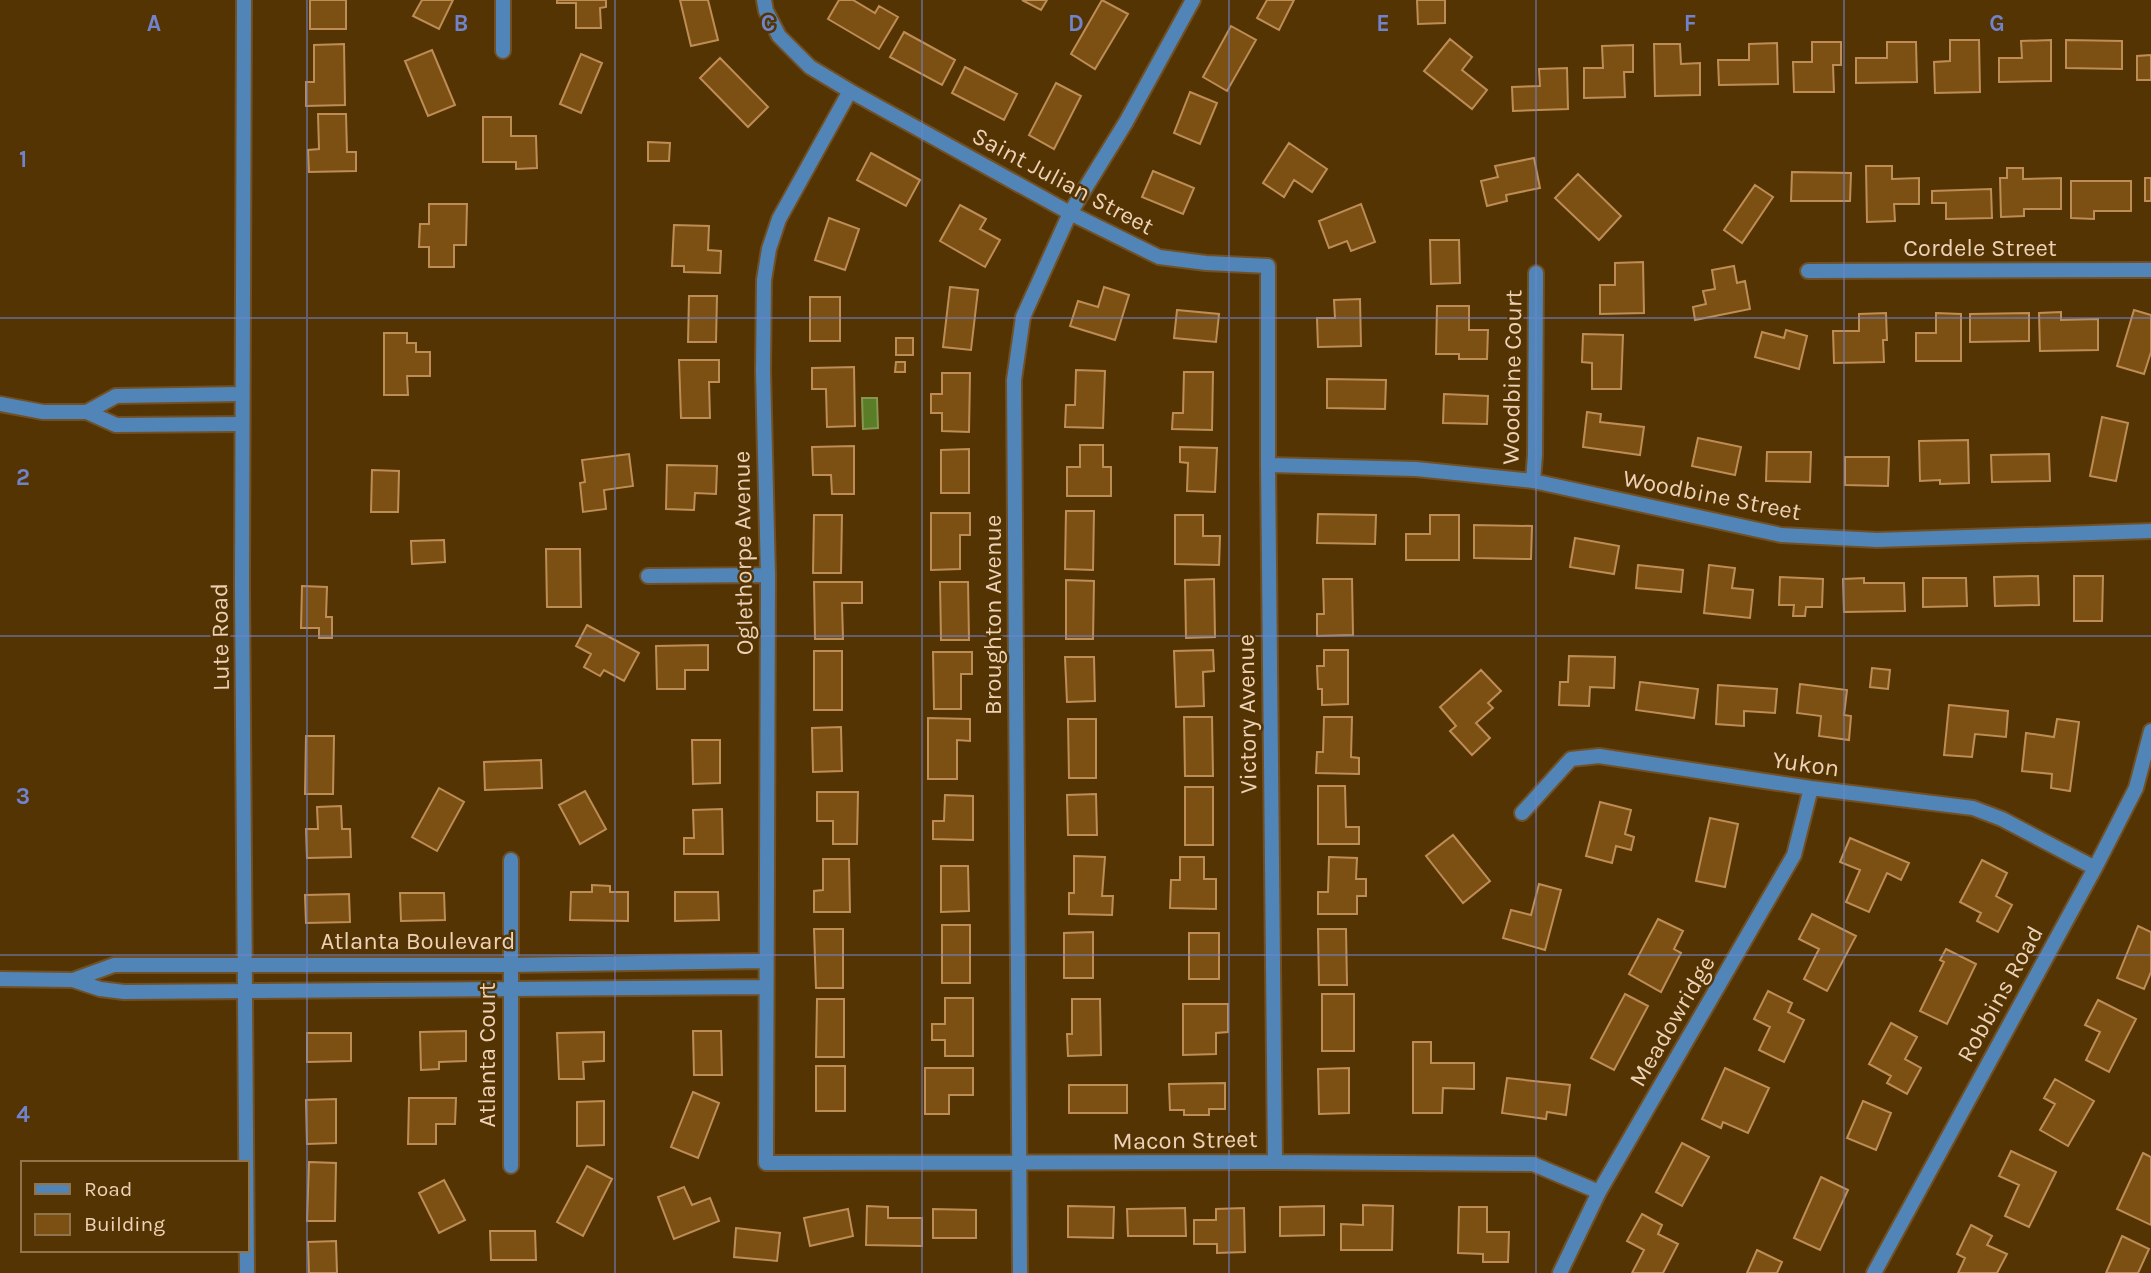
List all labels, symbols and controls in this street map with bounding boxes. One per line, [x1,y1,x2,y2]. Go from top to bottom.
text: A [147,10,161,37]
text: B [454,10,468,37]
text: C [761,10,775,37]
text: D [1068,10,1084,37]
text: E [1376,10,1390,37]
text: F [1684,10,1696,37]
text: G [1989,10,2005,37]
street label: Saint Julian Street [967,121,1159,241]
text: 1 [19,146,27,173]
street label: Cordele Street [1903,234,2057,262]
street label: Woodbine Court [1496,289,1528,465]
street label: Oglethorpe Avenue [727,451,759,655]
text: 2 [16,464,30,491]
street label: Woodbine Street [1621,464,1803,526]
street label: Broughton Avenue [979,515,1007,715]
street label: Lute Road [205,583,235,691]
street label: Victory Avenue [1232,634,1262,794]
street label: Yukon [1771,745,1841,783]
text: 3 [16,783,30,810]
street label: Robbins Road [1951,921,2049,1067]
street label: Atlanta Boulevard [321,927,515,955]
street label: Meadowridge [1623,951,1721,1091]
street label: Atlanta Court [473,982,501,1128]
text: 4 [16,1101,30,1128]
street label: Macon Street [1112,1125,1258,1155]
legend [21,1161,248,1252]
text: Road [84,1177,132,1201]
text: Building [84,1212,165,1236]

